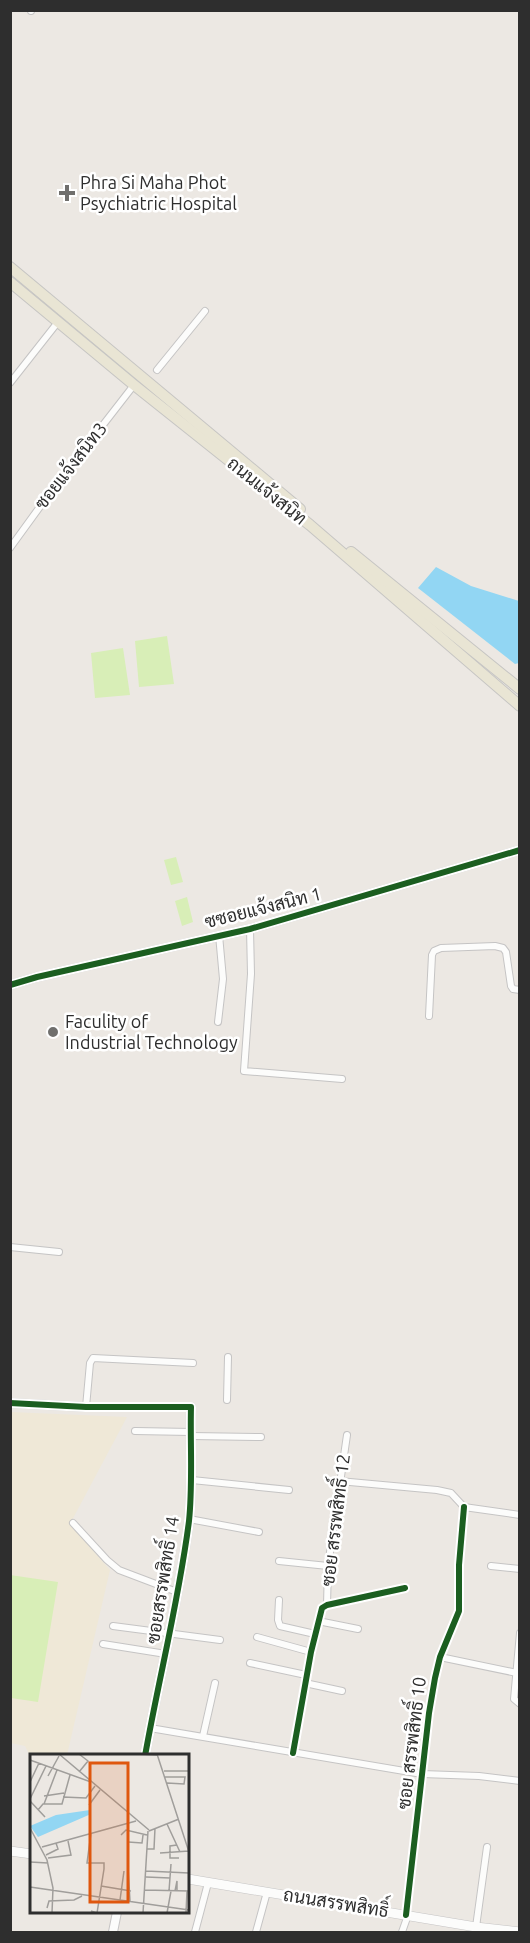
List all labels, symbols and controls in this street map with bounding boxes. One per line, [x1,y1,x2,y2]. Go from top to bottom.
place label: Phra Si Maha Phot Psychiatric Hospital [80,172,237,213]
marker: Phra Si Maha Phot Psychiatric Hospital [58,184,76,202]
street label: ซอยแจ้งสนิท3 [29,417,110,513]
street label: ถนนแจ้งสนิท [224,452,312,528]
street label: ซซอยแจ้งสนิท 1 [202,882,323,931]
place label: Faculity of Industrial Technology [65,1011,238,1052]
marker: Faculity of Industrial Technology [46,1025,60,1039]
street label: ซอย สรรพสิทธิ์ 12 [312,1452,353,1587]
street label: ซอยสรรพสิทธิ์ 14 [137,1514,182,1645]
street label: ซอย สรรพสิทธิ์ 10 [388,1675,429,1810]
inset map [30,1754,189,1913]
street label: ถนนสรรพสิทธิ์ [282,1879,391,1920]

